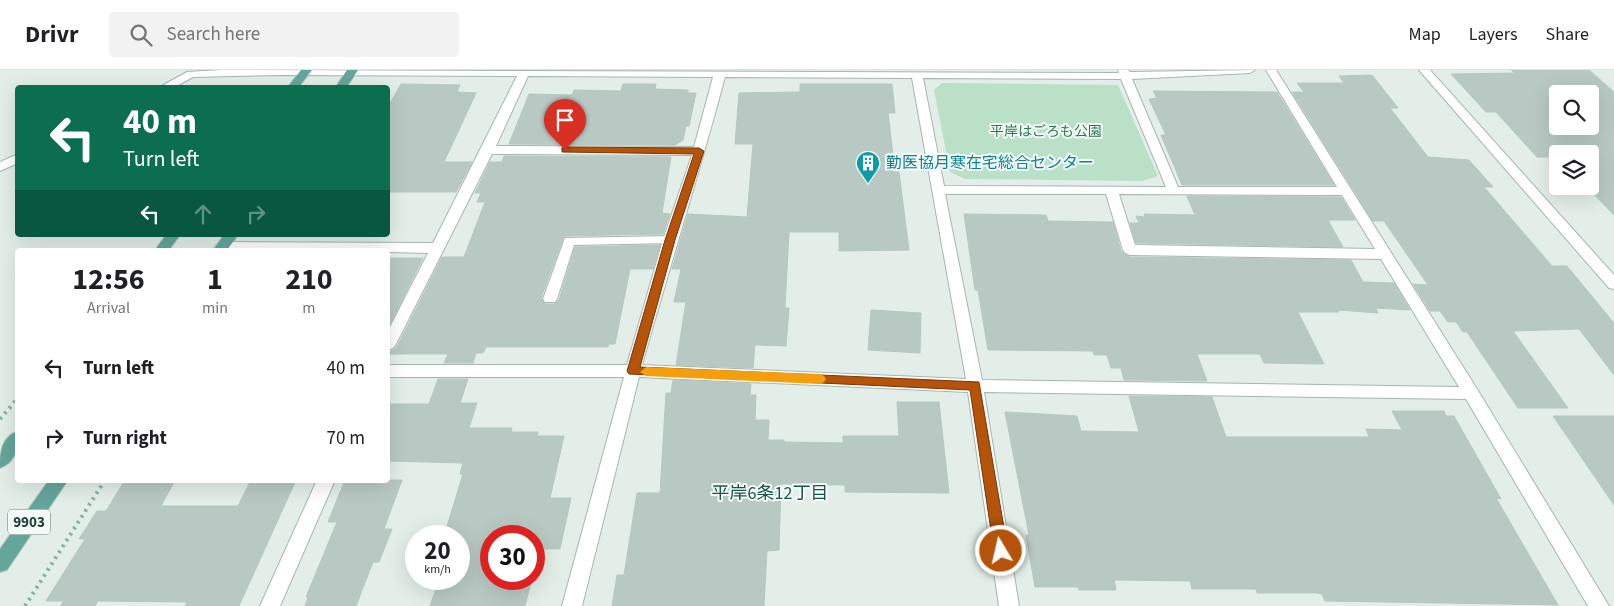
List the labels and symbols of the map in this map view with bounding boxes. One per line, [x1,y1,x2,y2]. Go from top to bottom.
pin [544,99,586,150]
park label: 平岸はごろも公園 [990,122,1102,142]
building icon: 勤医協月寒在宅総合センター [855,150,881,184]
place label: 勤医協月寒在宅総合センター [886,152,1094,174]
district label: 平岸6条12丁目 [712,481,828,506]
road number: 9903 [8,510,50,534]
position arrow [974,524,1026,576]
speed limit sign: 30 [480,525,545,590]

